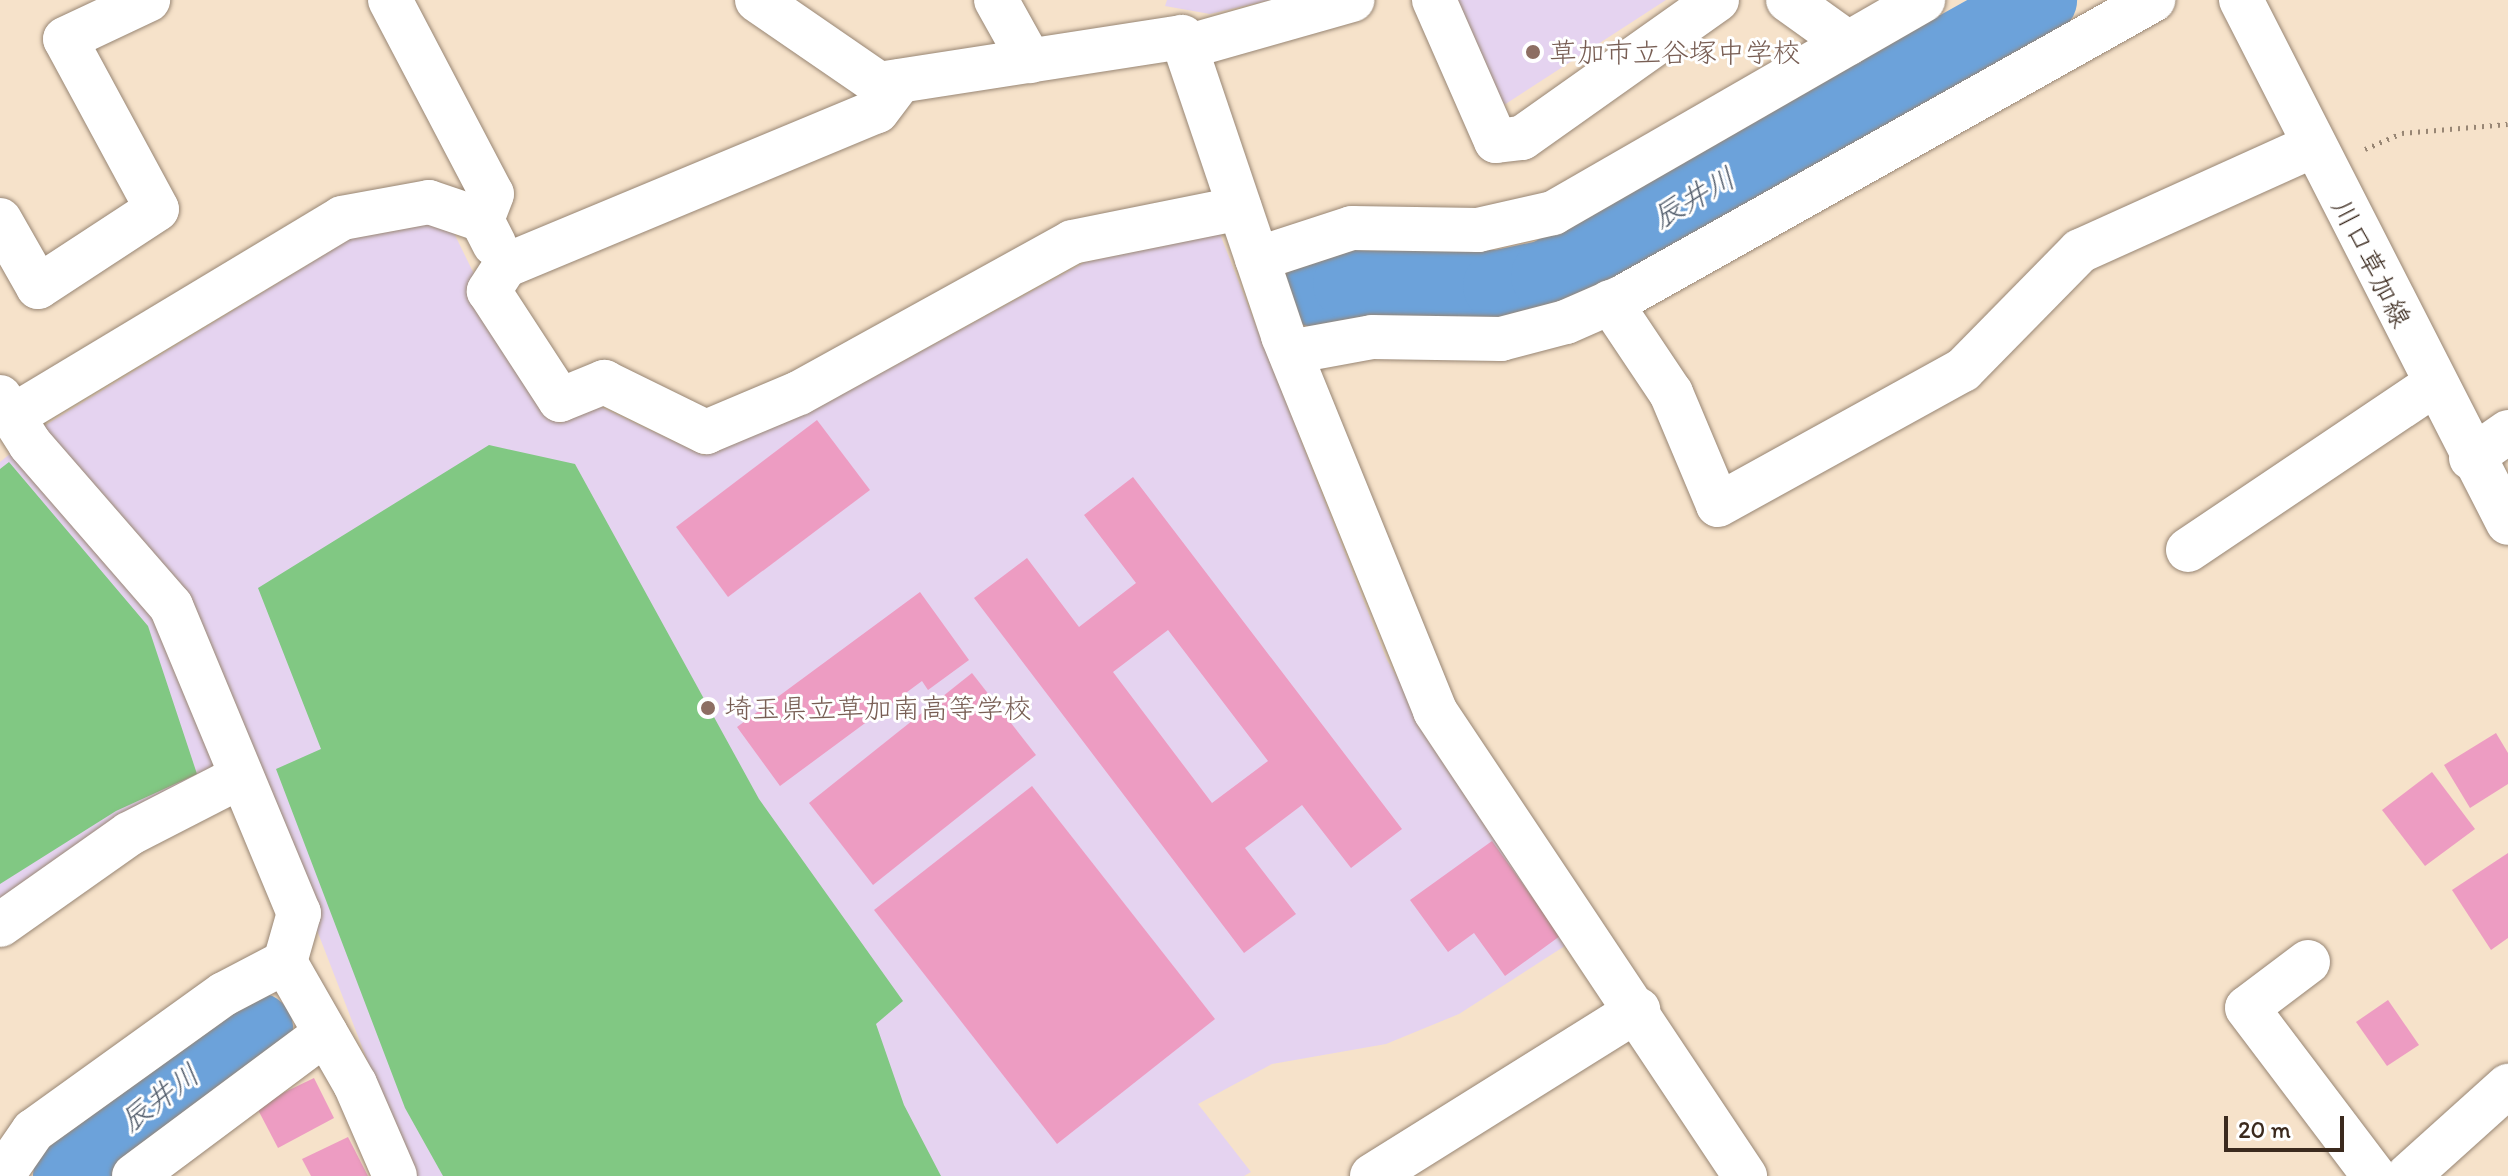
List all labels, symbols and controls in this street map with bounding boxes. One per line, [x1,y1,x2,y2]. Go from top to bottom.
place label: 草加市立谷塚中学校 [1549,35,1801,69]
marker: 草加市立谷塚中学校 [1524,43,1542,61]
water label: 辰井川 [1646,160,1742,236]
street label: 川口草加線 [2325,193,2419,333]
place label: 埼玉県立草加南高等学校 [724,691,1032,725]
marker: 埼玉県立草加南高等学校 [699,699,717,717]
water label: 辰井川 [113,1057,207,1139]
scale bar [2228,1100,2348,1150]
text: 20 m [2238,1115,2291,1144]

